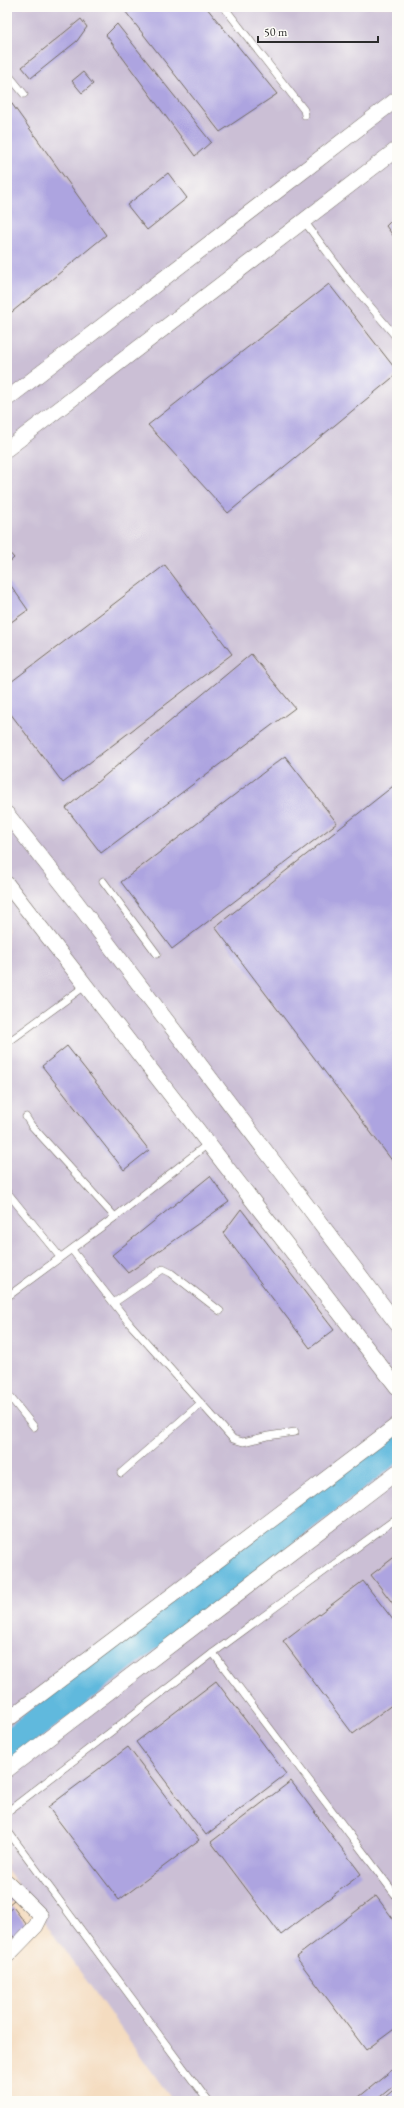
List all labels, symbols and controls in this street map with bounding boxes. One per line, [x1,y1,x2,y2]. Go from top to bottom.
scale bar [258,18,378,44]
text: 50 m [264,24,288,40]

